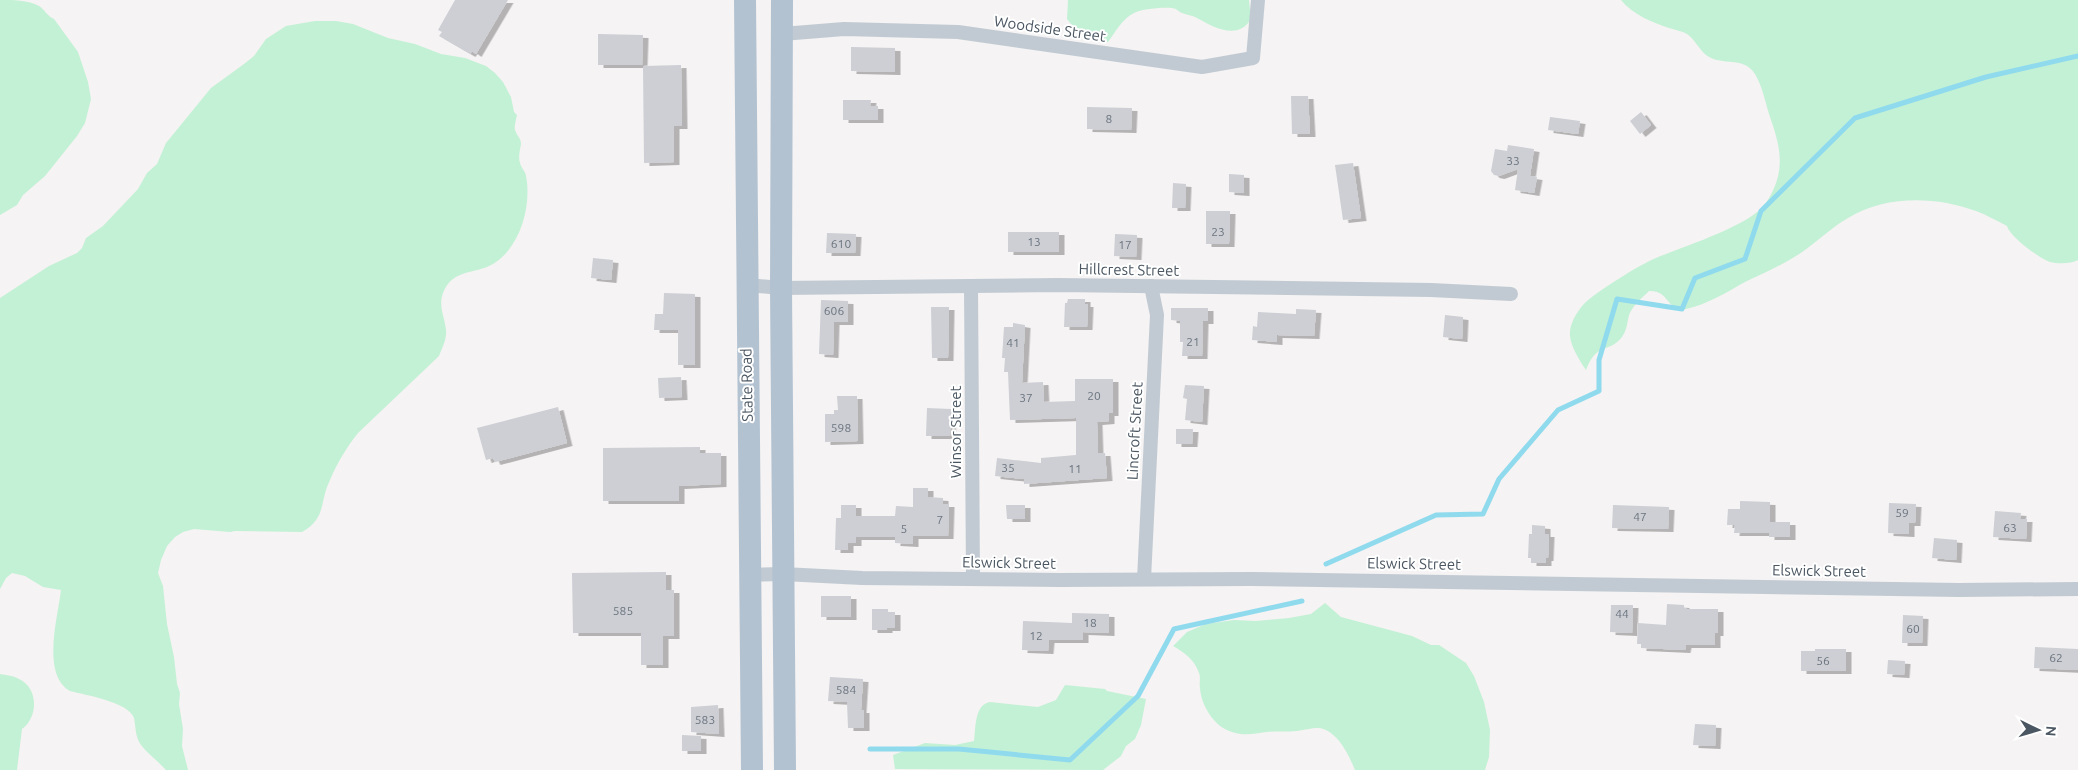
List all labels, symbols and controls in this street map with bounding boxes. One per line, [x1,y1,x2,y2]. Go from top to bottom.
street label: Woodside Street [993,12,1107,45]
house number: 8 [1106,112,1113,125]
house number: 33 [1506,154,1520,167]
house number: 23 [1211,225,1225,238]
house number: 13 [1027,235,1041,248]
house number: 610 [831,237,851,250]
house number: 17 [1118,238,1132,251]
street label: Hillcrest Street [1079,260,1180,279]
house number: 606 [824,304,844,317]
house number: 21 [1186,335,1200,348]
house number: 41 [1006,336,1020,349]
street label: State Road [737,348,756,422]
street label: Lincroft Street [1123,381,1146,480]
street label: Winsor Street [947,386,964,478]
house number: 20 [1087,389,1101,402]
house number: 37 [1019,391,1033,404]
house number: 598 [831,421,851,434]
house number: 35 [1001,461,1015,474]
house number: 11 [1068,462,1082,475]
house number: 59 [1895,506,1909,519]
house number: 47 [1633,510,1647,523]
house number: 7 [937,513,943,526]
house number: 63 [2003,521,2017,534]
house number: 5 [901,522,907,535]
street label: Elswick Street [962,553,1056,572]
street label: Elswick Street [1367,554,1461,573]
street label: Elswick Street [1772,561,1866,580]
house number: 585 [613,604,633,617]
house number: 44 [1615,607,1629,620]
house number: 18 [1083,616,1097,629]
house number: 60 [1906,622,1920,635]
house number: 12 [1029,629,1043,642]
house number: 62 [2049,651,2063,664]
house number: 56 [1816,654,1830,667]
house number: 584 [836,683,856,696]
north arrow [2013,705,2063,755]
house number: 583 [695,713,715,726]
text: N [2043,725,2059,737]

